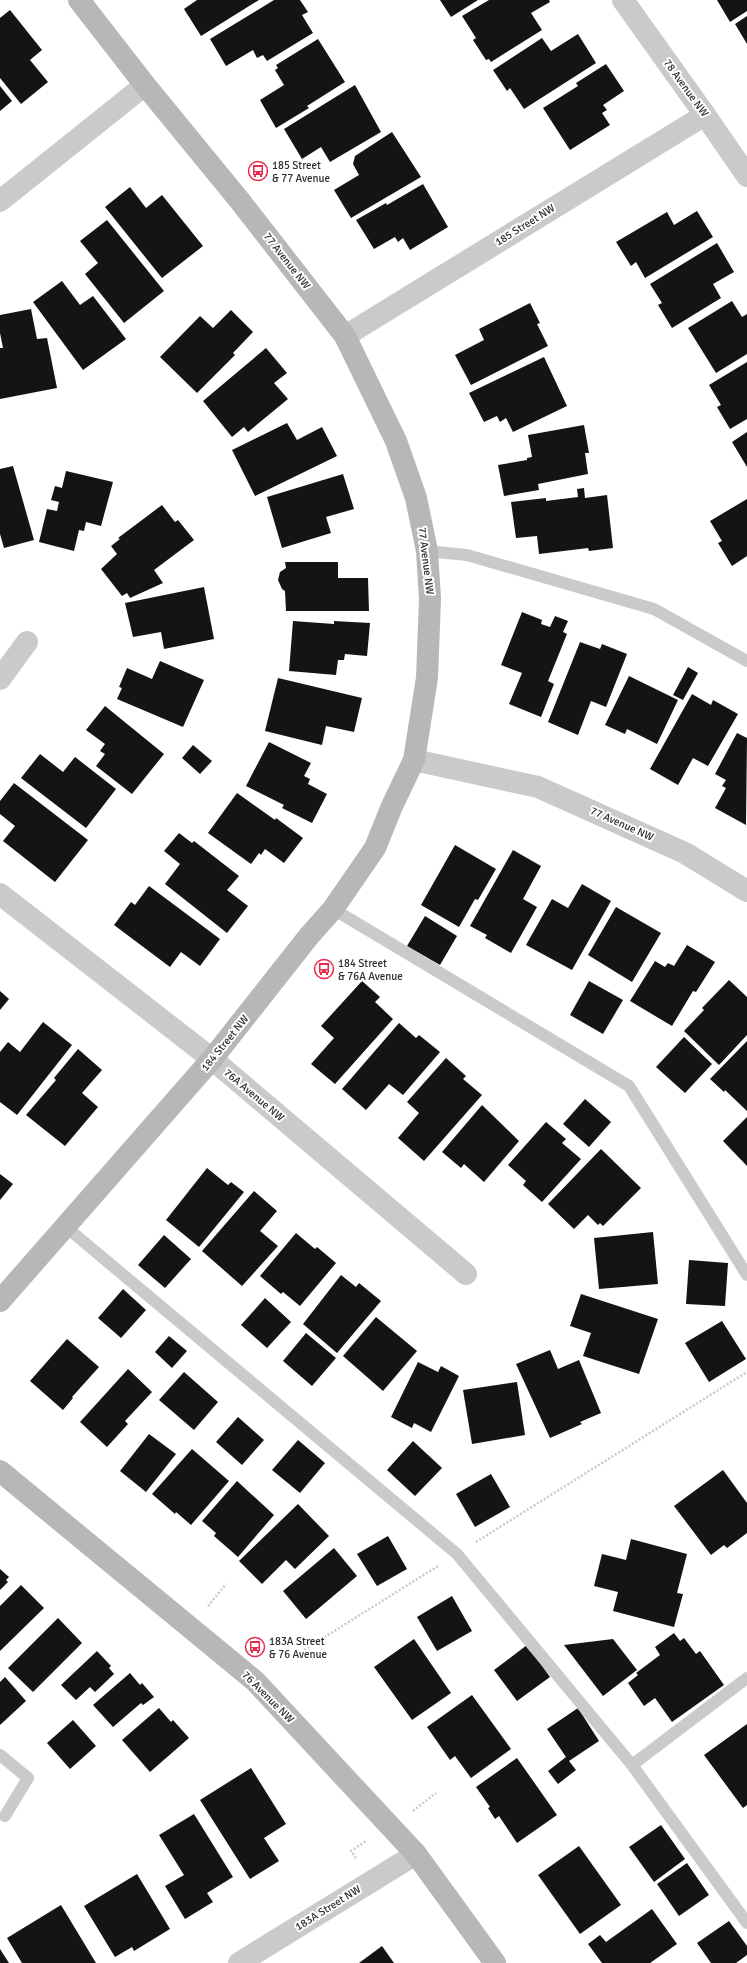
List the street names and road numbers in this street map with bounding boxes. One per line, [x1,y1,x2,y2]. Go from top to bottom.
street label: 78 Avenue NW [661,57,712,120]
street label: 185 Street NW [493,201,558,249]
street label: 77 Avenue NW [261,230,313,292]
street label: 77 Avenue NW [415,526,437,596]
street label: 77 Avenue NW [588,804,656,844]
street label: 184 Street NW [199,1012,252,1074]
street label: 76A Avenue NW [221,1066,287,1124]
street label: 76 Avenue NW [239,1668,297,1726]
street label: 183A Street NW [293,1882,364,1933]

